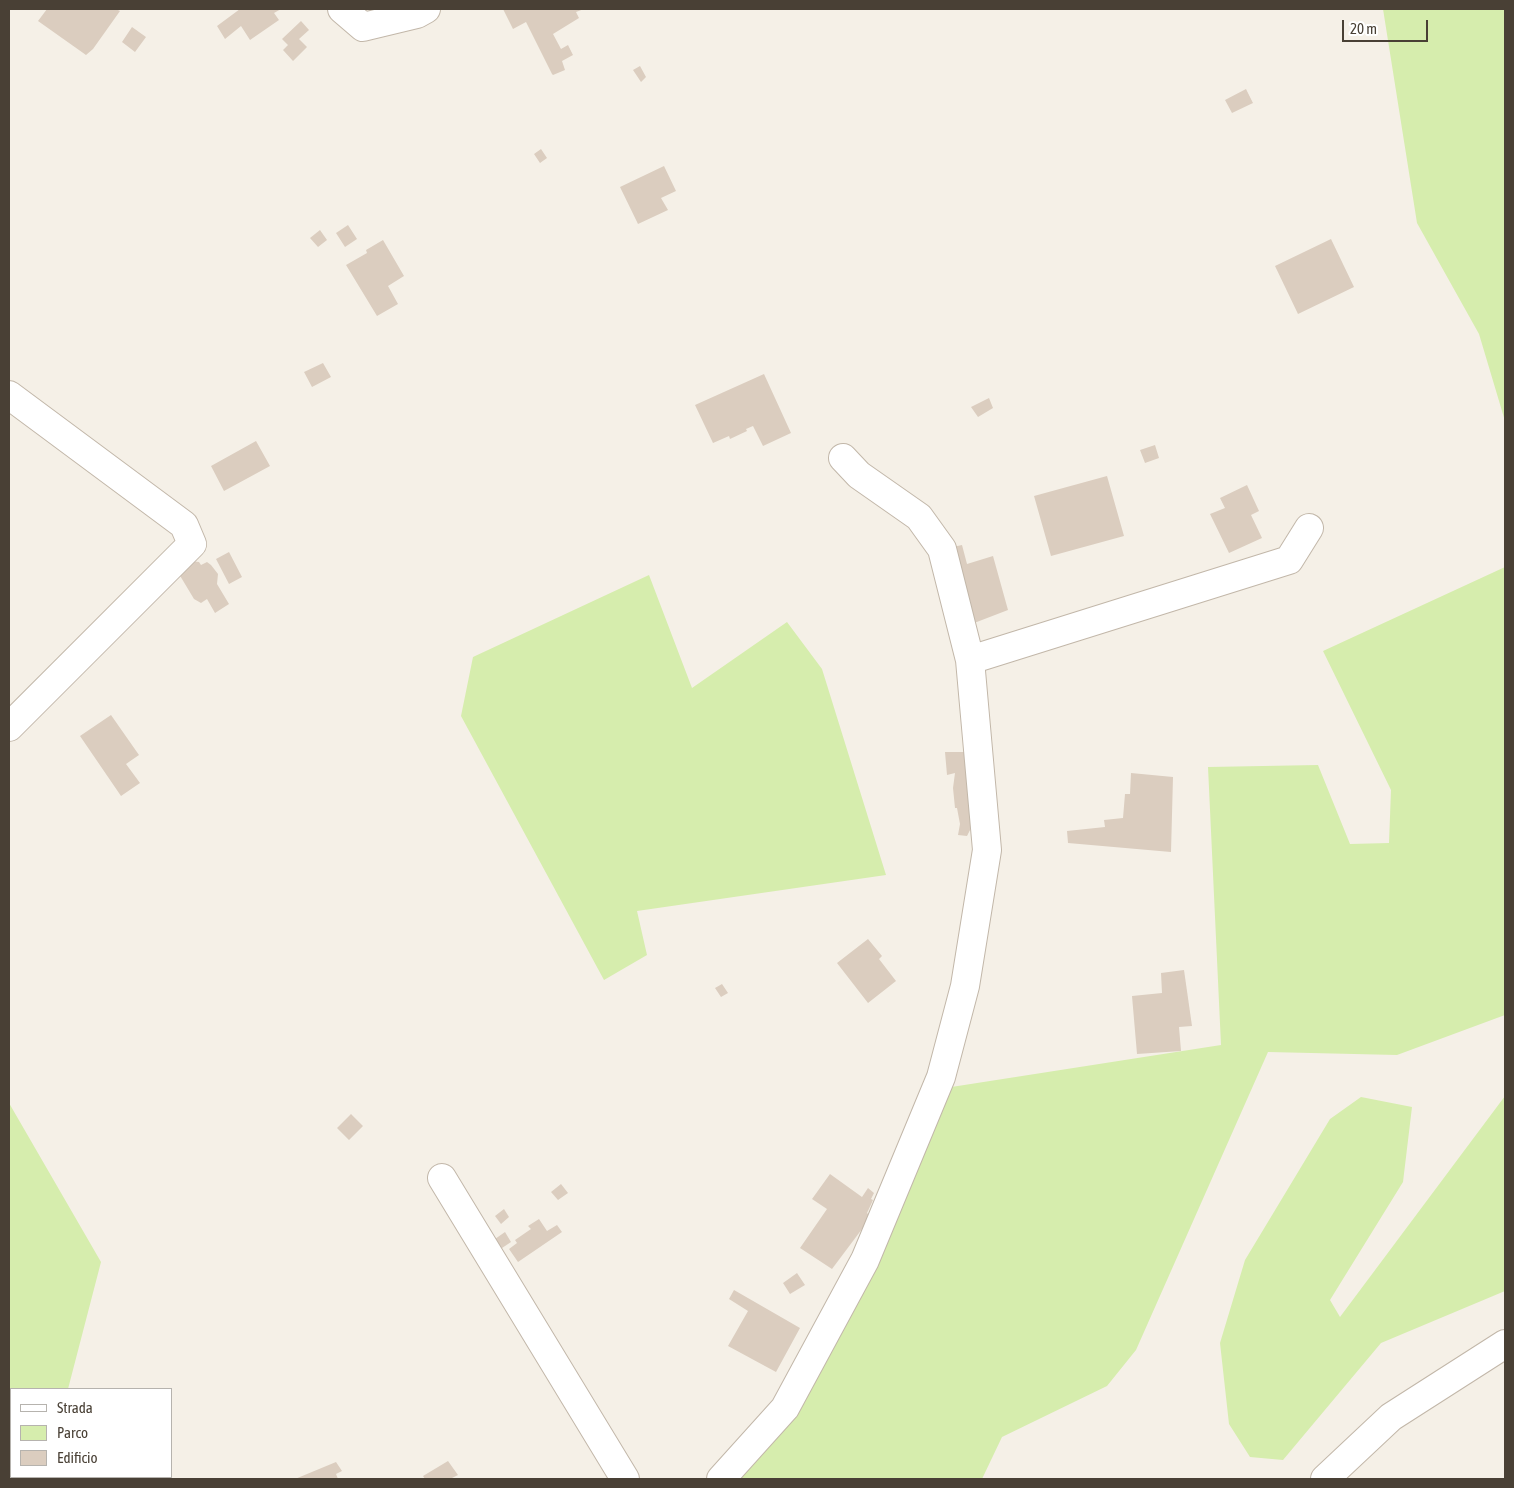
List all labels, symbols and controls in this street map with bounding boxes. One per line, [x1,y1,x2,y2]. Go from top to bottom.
scale bar [1344,10,1430,42]
text: 20 m [1350,20,1377,37]
legend [10,1388,172,1478]
text: Strada [57,1399,93,1416]
text: Parco [57,1424,88,1441]
text: Edificio [57,1449,98,1466]

